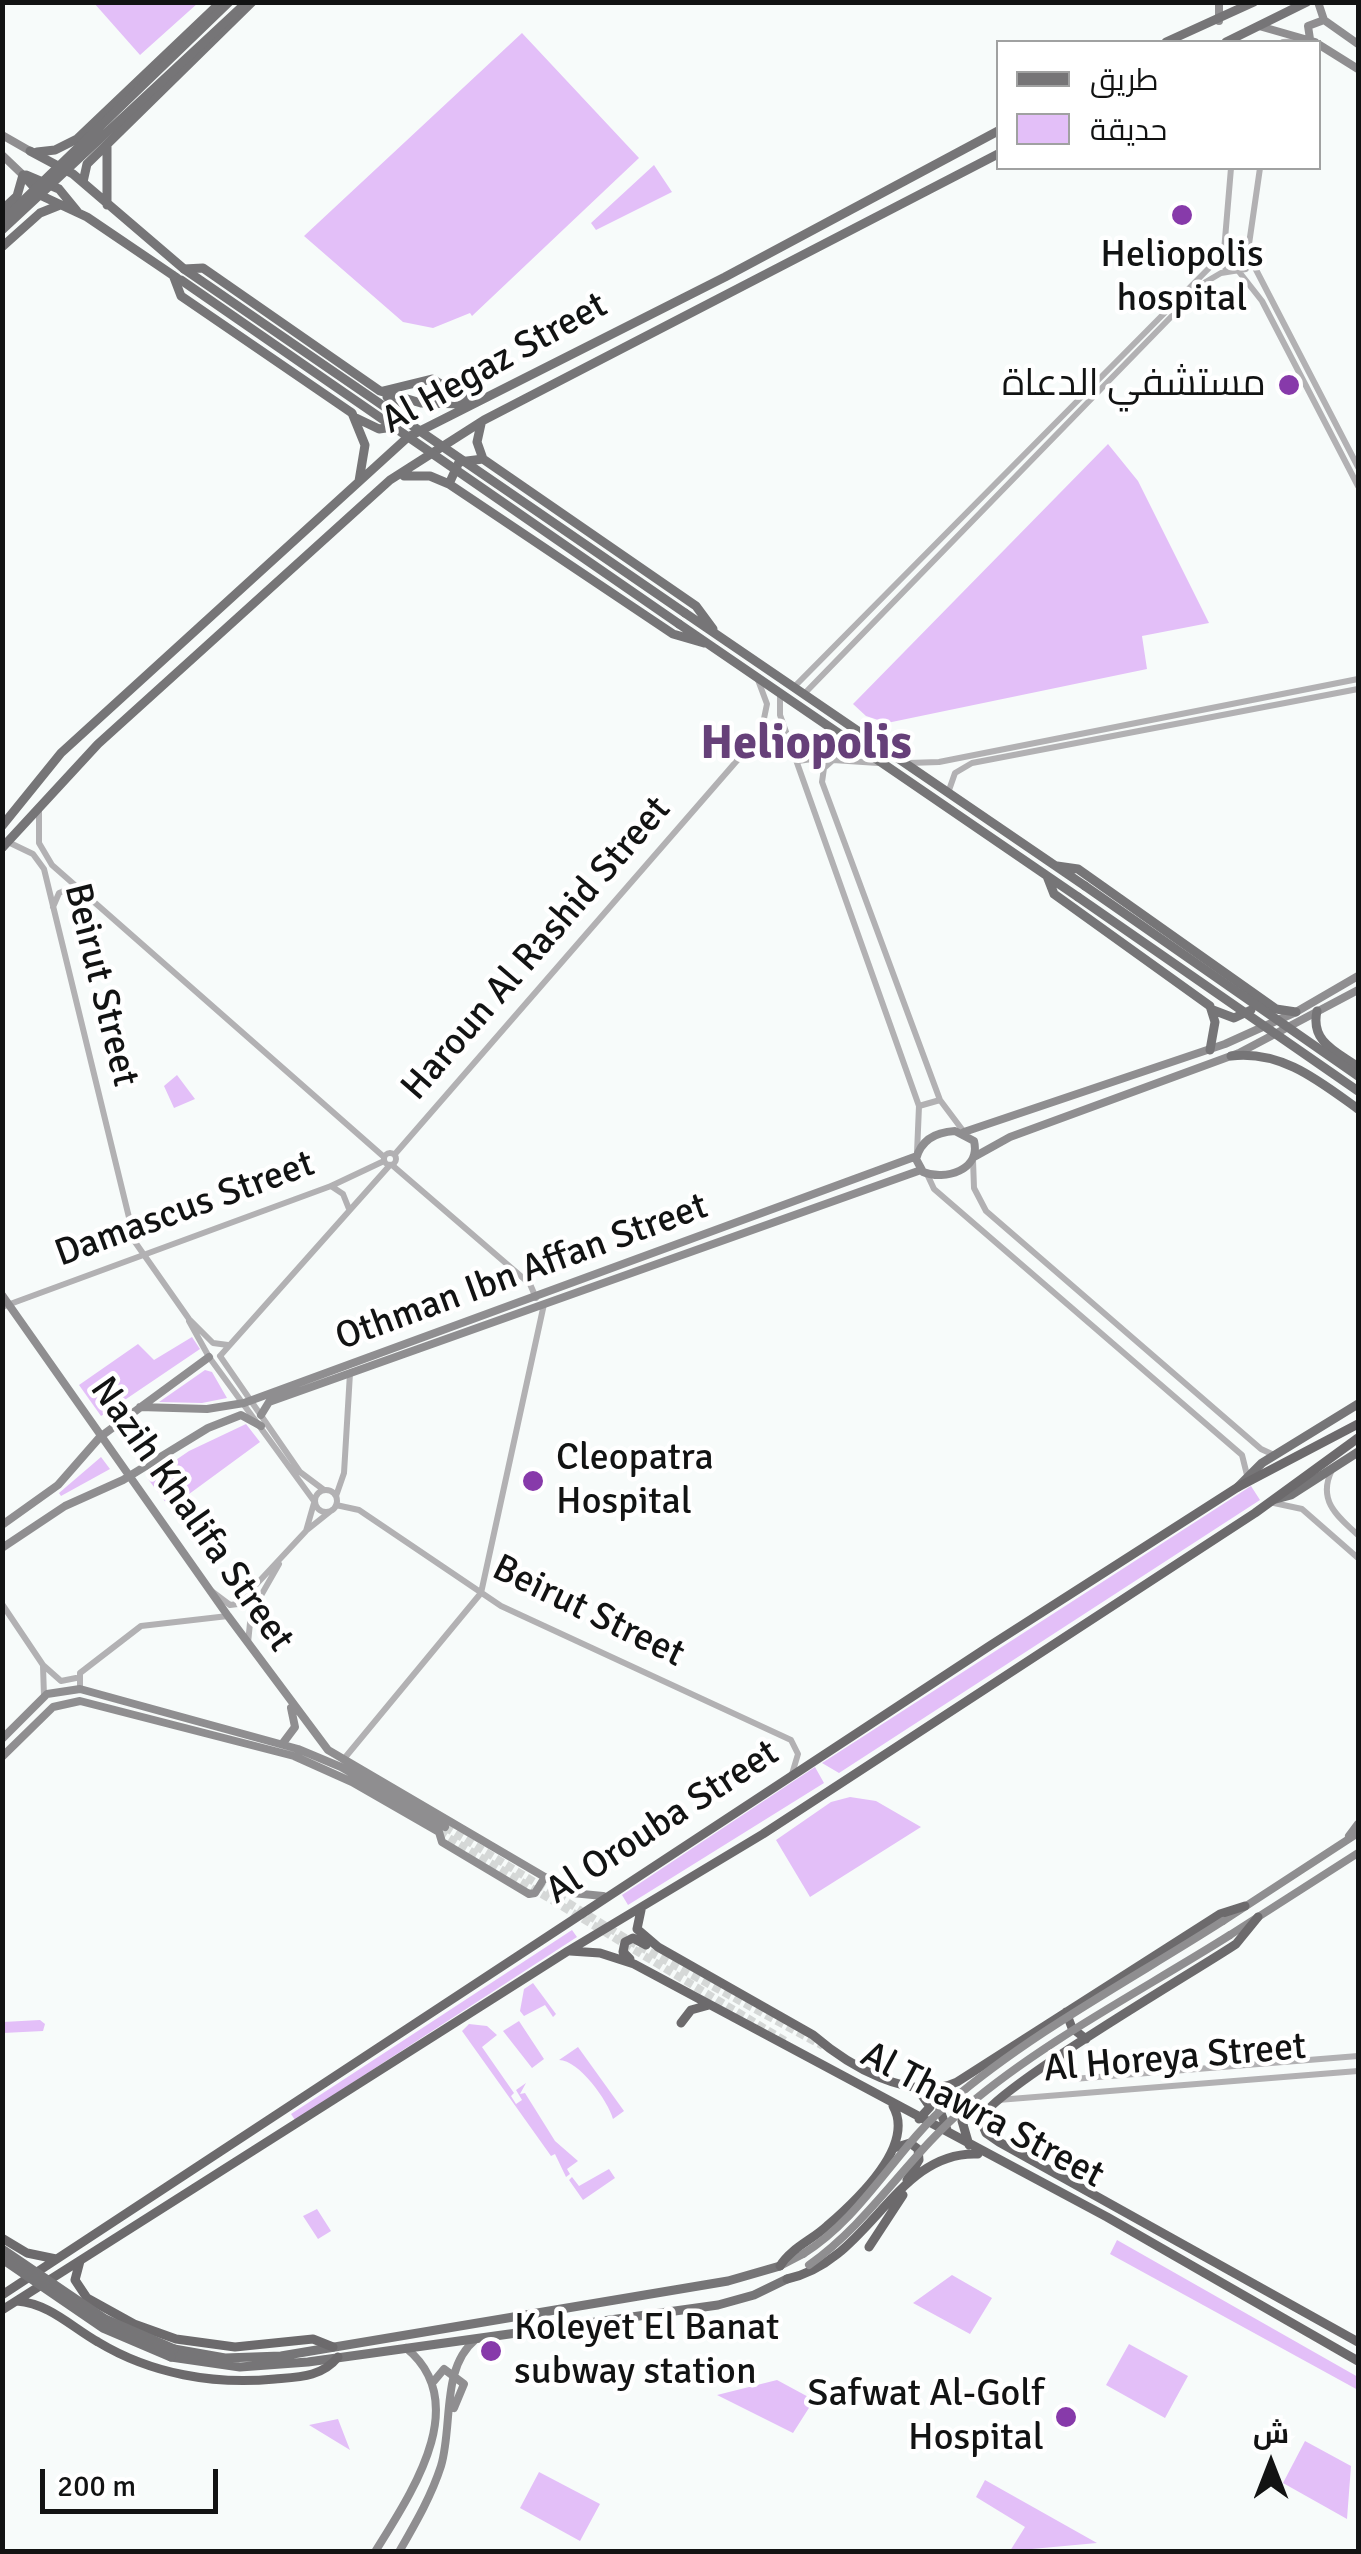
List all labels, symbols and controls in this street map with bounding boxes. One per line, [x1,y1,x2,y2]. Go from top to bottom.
legend [996,40,1321,170]
text: طريق [1090,62,1159,99]
text: حديقة [1090,112,1167,149]
marker: Heliopolis hospital [1169,202,1195,228]
place label: Heliopolis hospital [1100,233,1264,322]
street label: Al Hegaz Street [374,283,616,445]
place label: مستشفي الدعاة [1002,362,1266,408]
marker: مستشفي الدعاة [1276,372,1302,398]
district label: Heliopolis [700,716,912,774]
street label: Haroun Al Rashid Street [393,788,681,1110]
street label: Beirut Street [53,879,147,1091]
street label: Damascus Street [49,1142,321,1278]
street label: Othman Ibn Affan Street [330,1184,714,1362]
street label: Nazih Khalifa Street [79,1369,303,1661]
place label: Cleopatra Hospital [556,1436,714,1526]
marker: Cleopatra Hospital [520,1468,546,1494]
street label: Beirut Street [485,1546,691,1678]
street label: Al Orouba Street [538,1731,788,1915]
street label: Al Horeya Street [1042,2025,1308,2093]
street label: Al Thawra Street [853,2033,1111,2199]
place label: Koleyet El Banat subway station [514,2306,779,2396]
marker: Koleyet El Banat subway station [478,2338,504,2364]
place label: Safwat Al-Golf Hospital [807,2372,1044,2462]
marker: Safwat Al-Golf Hospital [1053,2404,1079,2430]
north arrow [1221,2414,1321,2514]
text: ش [1253,2417,1289,2451]
scale bar [45,2449,222,2511]
text: 200 m [57,2468,136,2505]

